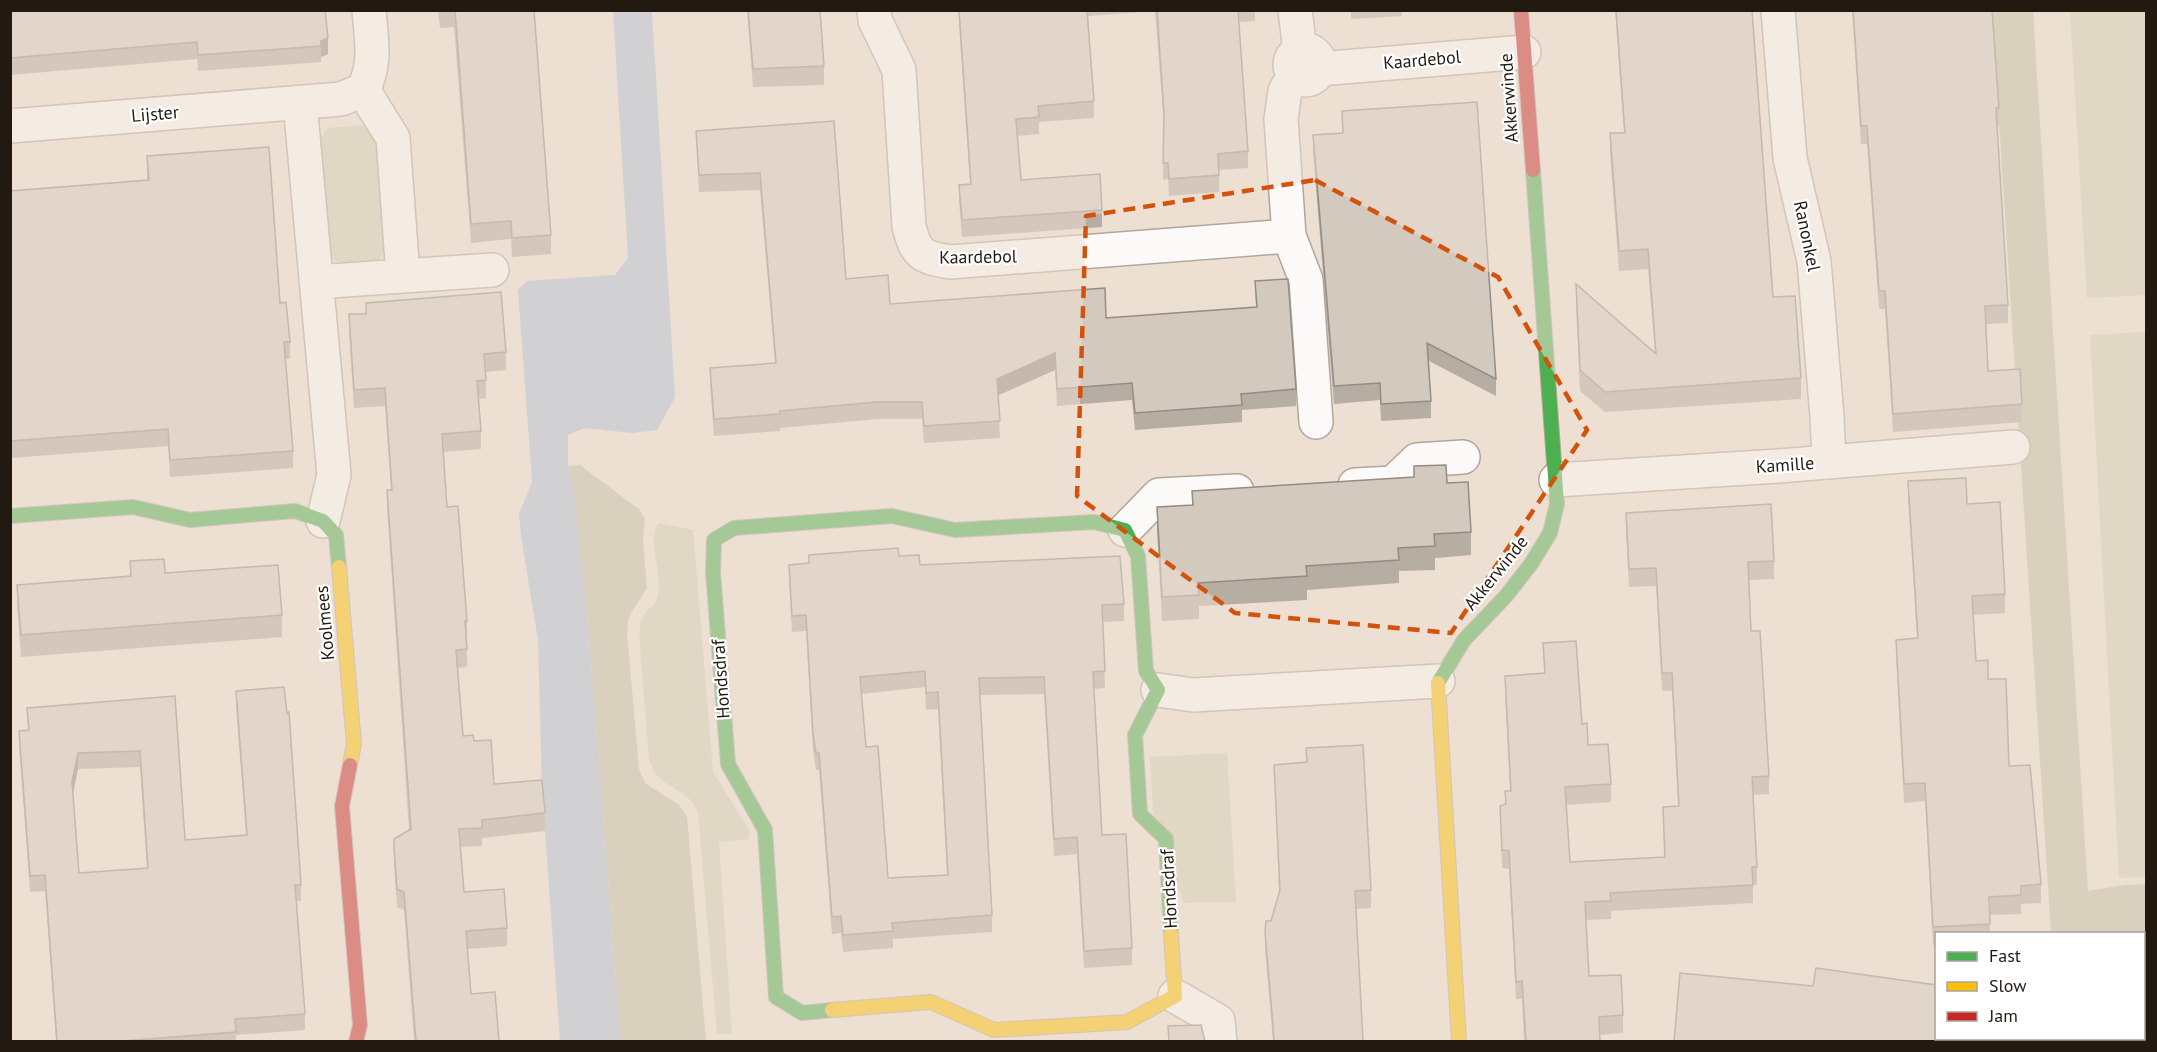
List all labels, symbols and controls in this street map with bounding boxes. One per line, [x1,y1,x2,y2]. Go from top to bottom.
street label: Kaardebol [1382,45,1463,74]
street label: Akkerwinde [1494,53,1523,144]
street label: Lijster [130,100,180,127]
street label: Ranonkel [1789,198,1826,274]
street label: Kaardebol [939,244,1018,269]
street label: Kamille [1755,451,1815,478]
street label: Akkerwinde [1458,531,1533,615]
street label: Koolmees [310,585,339,661]
street label: Hondsdraf [706,637,735,719]
street label: Hondsdraf [1155,848,1182,929]
legend [1935,932,2145,1040]
text: Fast [1989,944,2021,967]
text: Slow [1989,974,2027,997]
text: Jam [1988,1004,2018,1027]

